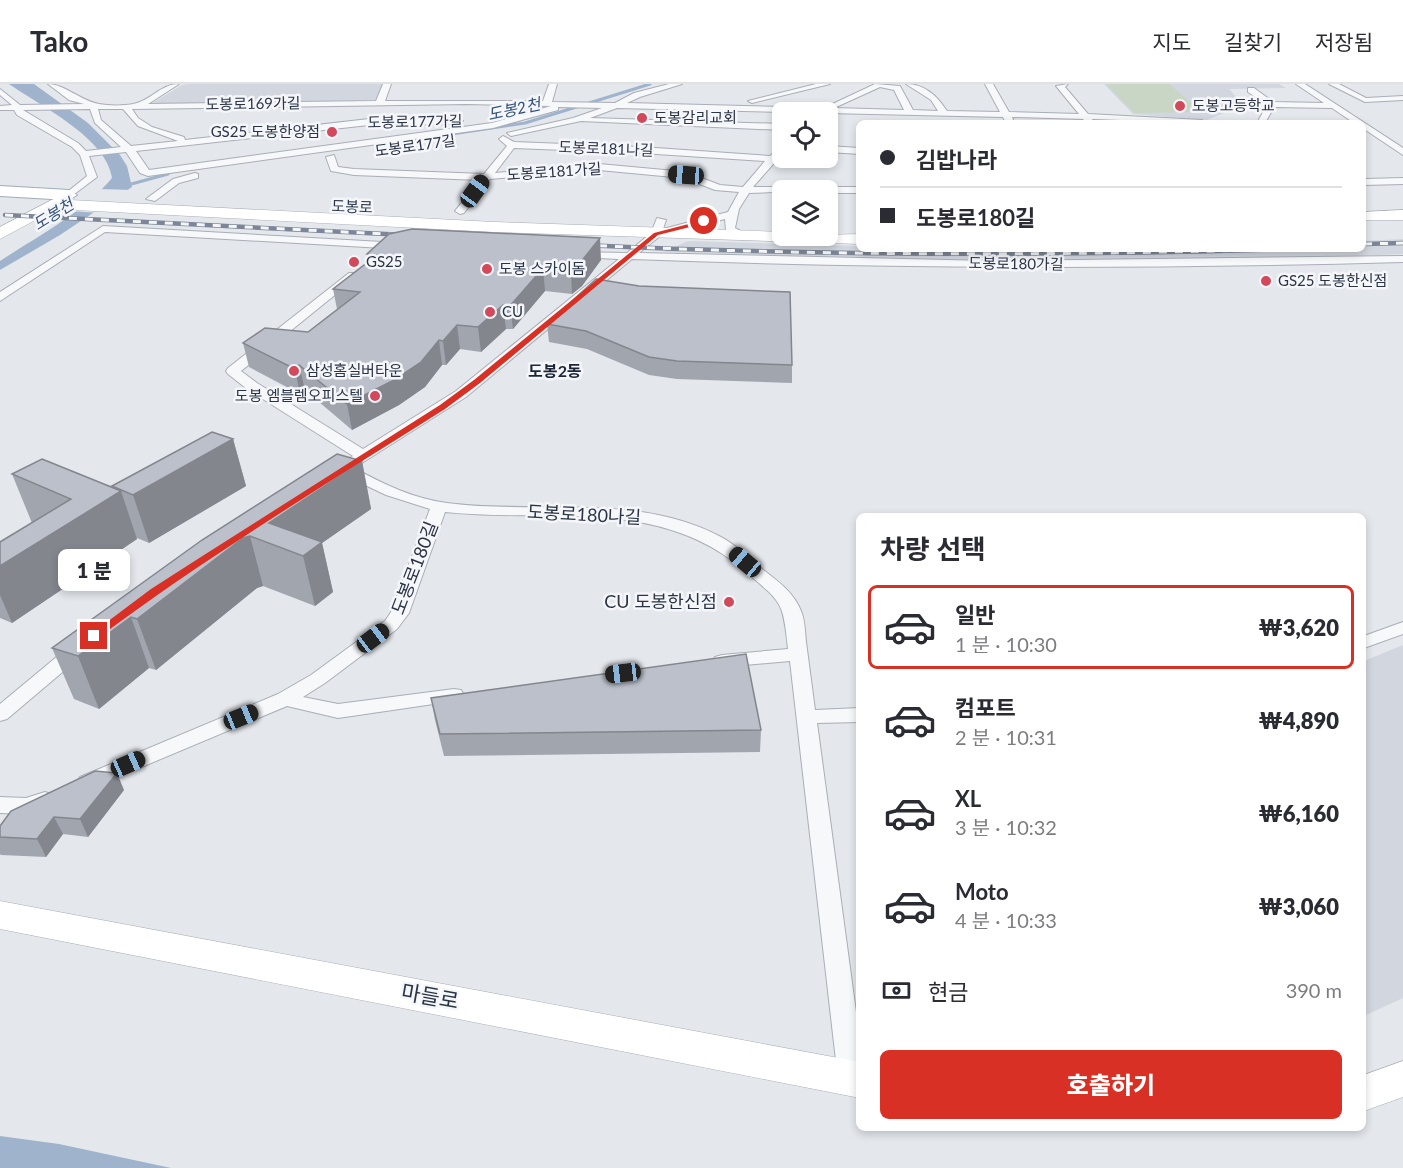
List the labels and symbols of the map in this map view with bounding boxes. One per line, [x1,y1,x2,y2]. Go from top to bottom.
street label: 도봉로169가길 [205,93,301,113]
water label: 도봉2천 [486,93,544,123]
place label: 도봉고등학교 [1192,96,1275,114]
marker: 도봉고등학교 [1173,99,1187,113]
place label: 도봉감리교회 [654,108,737,126]
street label: 도봉로177가길 [367,111,463,131]
marker: 도봉감리교회 [635,111,649,125]
place label: GS25 도봉한양점 [211,122,320,140]
marker: GS25 도봉한양점 [325,125,339,139]
street label: 도봉로177길 [373,130,456,160]
street label: 도봉로181나길 [558,137,654,159]
street label: 도봉로181가길 [506,159,602,183]
car [667,165,705,185]
car [457,171,493,211]
water label: 도봉천 [29,193,78,233]
street label: 도봉로 [331,196,373,216]
route start [690,207,717,234]
place label: GS25 [366,252,403,270]
street label: 도봉로180가길 [968,253,1064,273]
marker: GS25 [347,255,361,269]
place label: 도봉 스카이돔 [499,259,586,277]
marker: 도봉 스카이돔 [480,262,494,276]
place label: GS25 도봉한신점 [1278,271,1387,289]
marker: GS25 도봉한신점 [1259,274,1273,288]
place label: CU [502,302,523,320]
marker: CU [483,305,497,319]
place label: 삼성홈실버타운 [306,361,403,379]
district label: 도봉2동 [528,361,582,380]
marker: 삼성홈실버타운 [287,364,301,378]
place label: 도봉 엠블렘오피스텔 [235,386,363,404]
marker: 도봉 엠블렘오피스텔 [368,389,382,403]
street label: 도봉로180나길 [526,500,642,528]
street label: 도봉로180길 [386,518,442,617]
car [725,544,765,580]
callout: 1 분 [58,549,130,591]
place label: CU 도봉한신점 [604,590,717,612]
marker: CU 도봉한신점 [722,595,736,609]
car [353,620,393,656]
route end [80,622,107,649]
car [604,662,642,684]
car [221,702,261,732]
car [108,748,148,780]
street label: 마들로 [400,978,461,1013]

